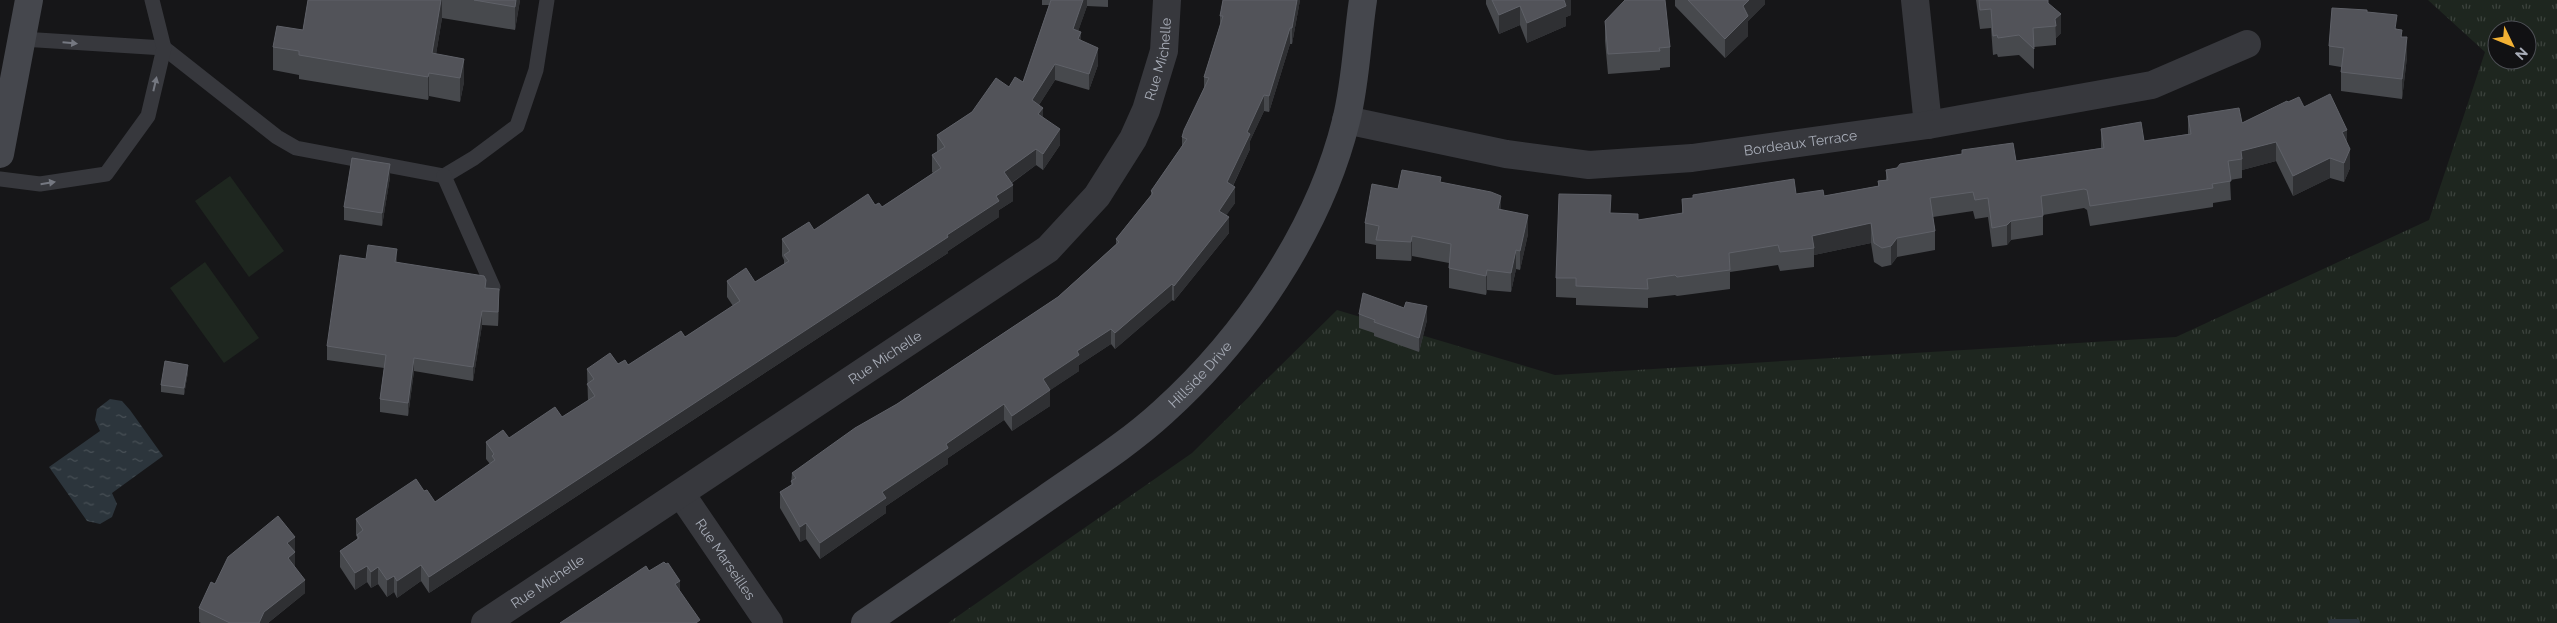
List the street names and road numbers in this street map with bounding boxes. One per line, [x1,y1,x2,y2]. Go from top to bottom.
street label: Rue Michelle [1141,17,1174,102]
street label: Bordeaux Terrace [1743,127,1858,159]
street label: Rue Michelle [845,327,924,387]
street label: Hillside Drive [1165,338,1235,411]
street label: Rue Marseilles [692,516,759,603]
street label: Rue Michelle [508,551,587,612]

